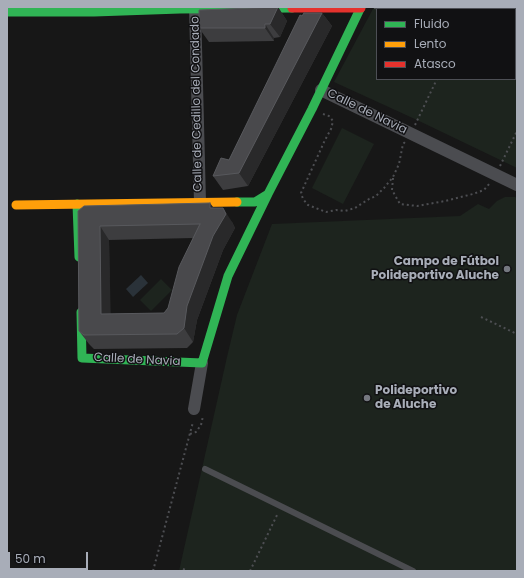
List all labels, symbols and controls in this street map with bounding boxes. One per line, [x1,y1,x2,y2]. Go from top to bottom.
legend [376,8,516,80]
text: Fluido [414,15,449,32]
street label: Calle de Cedillo del Condado [188,16,206,192]
text: Lento [414,35,446,52]
text: Atasco [414,55,456,72]
street label: Calle de Navia [325,86,409,138]
place label: Campo de Fútbol Polideportivo Aluche [371,255,499,283]
marker: Campo de Fútbol Polideportivo Aluche [502,264,512,274]
street label: Calle de Navia [93,351,181,369]
place label: Polideportivo de Aluche [375,384,457,412]
marker: Polideportivo de Aluche [362,393,372,403]
scale bar [10,544,90,570]
text: 50 m [15,550,46,567]

